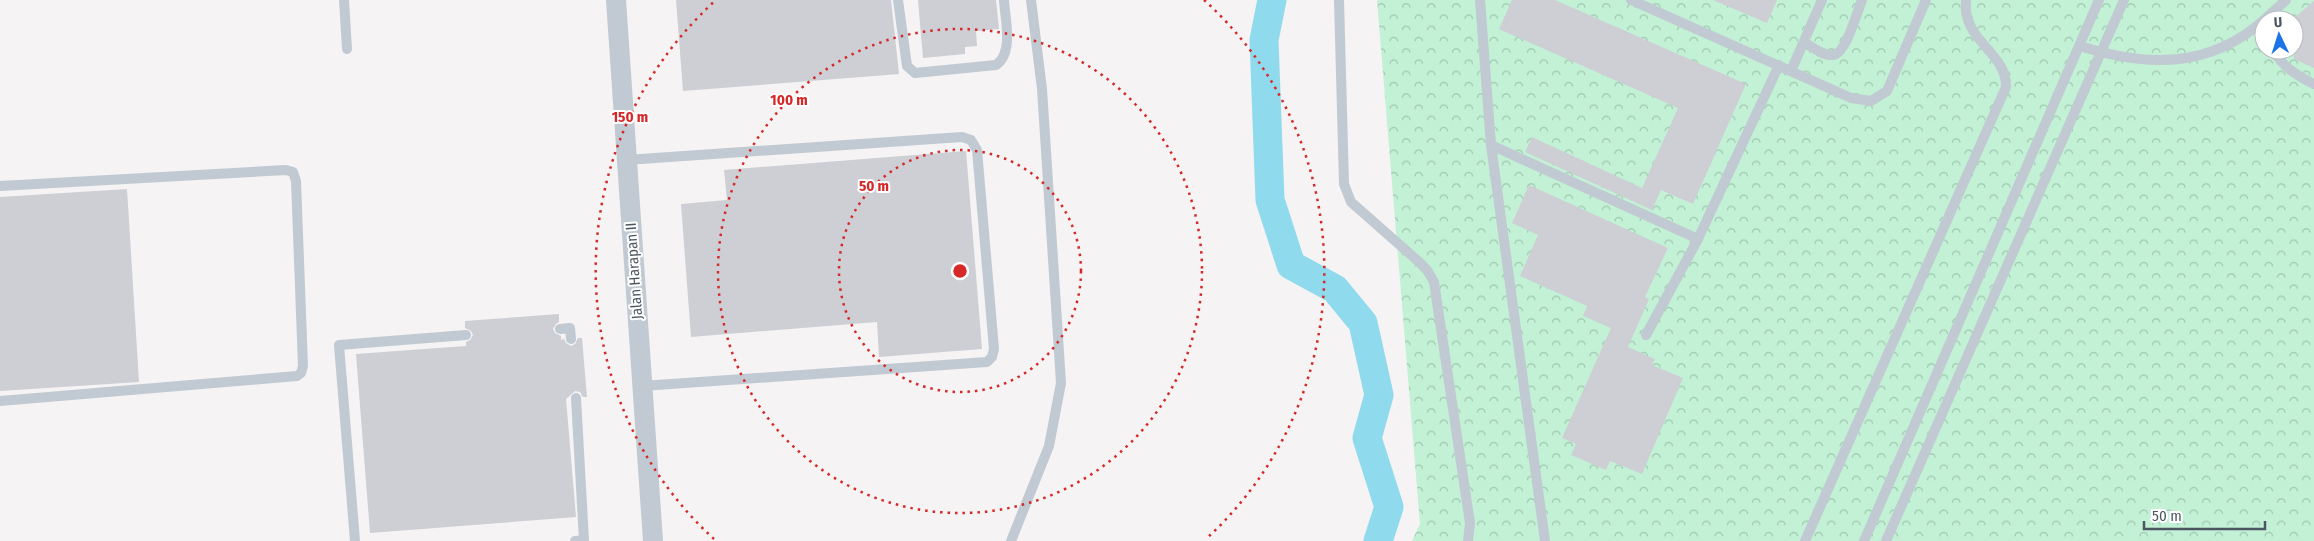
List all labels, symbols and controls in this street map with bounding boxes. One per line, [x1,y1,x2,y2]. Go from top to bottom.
north arrow [2254,10,2304,60]
text: U [2273,14,2283,31]
text: 100 m [770,91,808,109]
text: 150 m [612,108,648,126]
text: 50 m [859,177,889,195]
street label: Jalan Harapan II [622,222,646,320]
centre of rings [951,262,969,280]
scale bar [2144,498,2265,530]
text: 50 m [2152,507,2182,525]

